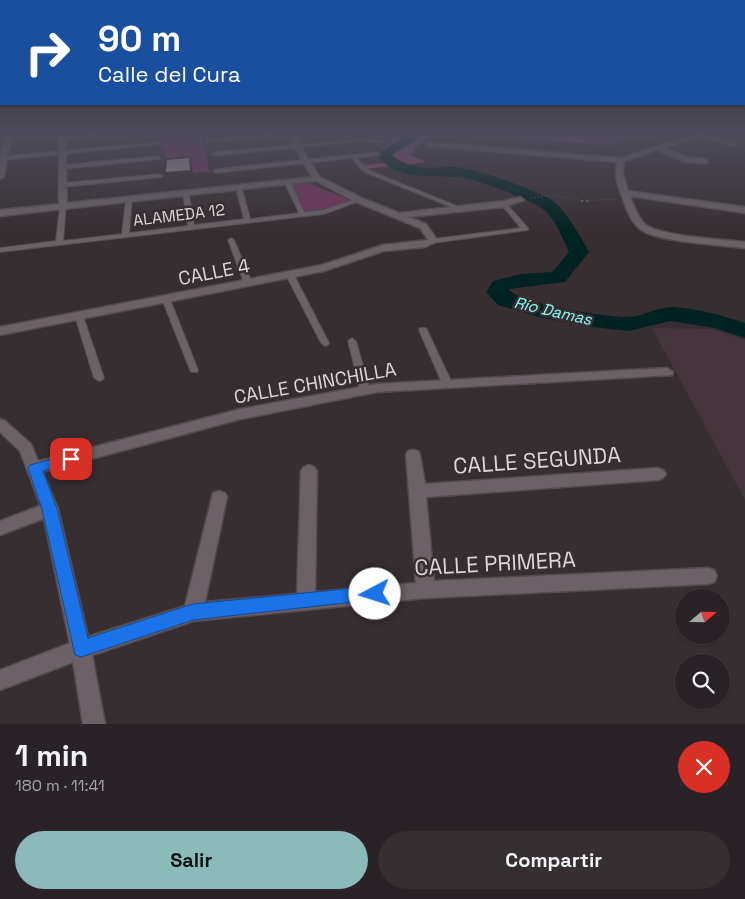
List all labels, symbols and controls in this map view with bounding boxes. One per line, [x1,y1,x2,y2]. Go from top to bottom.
text: 90 m [98,17,181,61]
icon: right [15,20,80,85]
text: Calle del Cura [98,60,241,88]
street label: ALAMEDA 12 [132,199,226,231]
street label: CALLE 4 [176,253,252,291]
water label: Río Damas [512,292,594,330]
street label: CALLE CHINCHILLA [232,356,398,410]
pin [50,438,92,480]
street label: CALLE SEGUNDA [452,440,622,480]
icon: arrive [57,445,85,473]
street label: CALLE PRIMERA [414,545,577,581]
position arrow [348,567,400,619]
north arrow [675,589,730,644]
map controls [675,589,730,709]
button: search [675,654,730,709]
text: 1 min [15,736,88,775]
button: close [678,741,730,793]
text: 180 m · 11:41 [15,775,105,796]
button: Salir [15,831,368,889]
button: Compartir [378,831,730,889]

